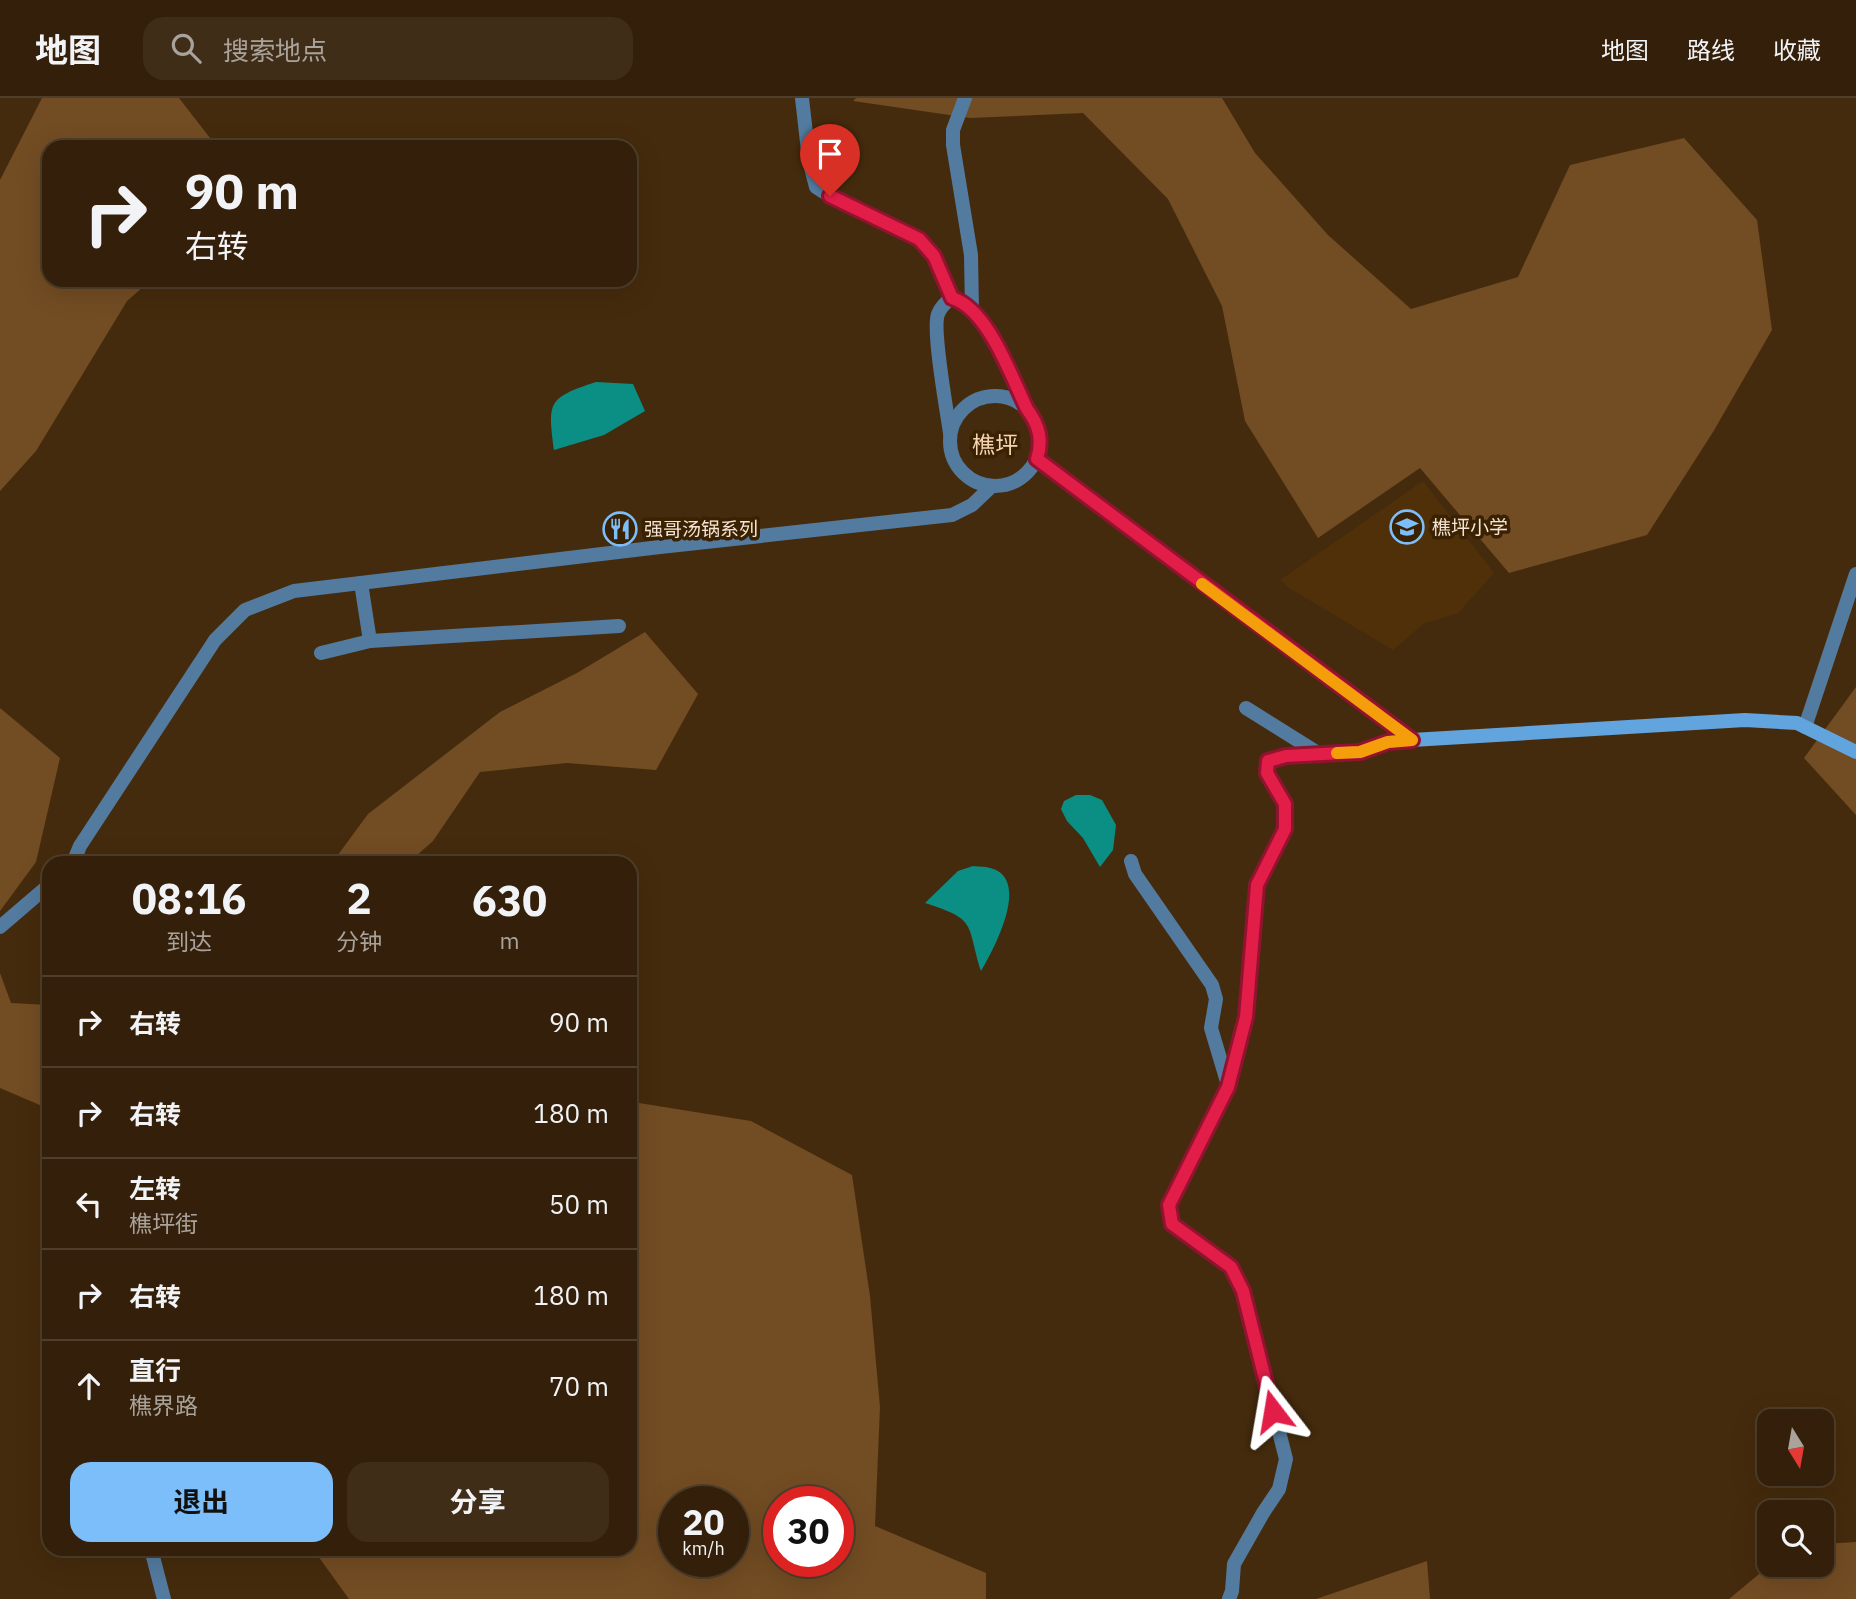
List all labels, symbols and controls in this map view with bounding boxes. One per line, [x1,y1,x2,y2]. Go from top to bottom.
search box [143,17,633,80]
text: 地图 [35,28,101,71]
icon: search [167,29,205,67]
text: 搜索地点 [223,33,327,67]
text: 地图 [1601,34,1649,66]
text: 路线 [1687,34,1735,66]
text: 收藏 [1773,34,1821,66]
pin [800,124,860,196]
icon: arrive [811,135,849,173]
text: 90 m [185,159,299,222]
icon: right [70,168,161,259]
text: 右转 [185,225,249,267]
district label: 樵坪 [972,429,1018,459]
school or university icon: 樵坪小学 [1388,508,1426,546]
restaurant icon: 强哥汤锅系列 [601,510,639,548]
place label: 樵坪小学 [1432,515,1508,539]
place label: 强哥汤锅系列 [644,517,758,541]
text: 08:16 [132,871,246,926]
text: 2 [346,871,372,926]
text: 630 [472,873,547,928]
text: m [499,925,520,955]
text: 到达 [166,926,212,956]
text: 分钟 [336,926,382,956]
icon: right [70,1003,108,1041]
text: 90 m [549,1005,609,1039]
text: 右转 [129,1006,181,1040]
icon: right [70,1094,108,1132]
text: 180 m [533,1096,609,1130]
text: 右转 [129,1097,181,1131]
text: 左转 [129,1171,181,1205]
icon: left [70,1185,108,1223]
text: 50 m [549,1187,609,1221]
text: 樵坪街 [129,1208,198,1238]
icon: right [70,1276,108,1314]
text: 180 m [533,1278,609,1312]
text: 右转 [129,1279,181,1313]
text: 直行 [129,1353,181,1387]
icon: ahead [70,1367,108,1405]
text: 70 m [549,1369,609,1403]
position arrow [1236,1374,1310,1448]
text: 樵界路 [129,1390,198,1420]
north arrow [1757,1409,1834,1486]
map controls [1757,1409,1834,1577]
button: 退出 [70,1462,333,1542]
button: 分享 [347,1462,609,1542]
speed limit sign: 30 [763,1486,854,1577]
text: 20 [682,1499,725,1545]
button: search [1757,1500,1834,1577]
text: km/h [682,1537,725,1560]

